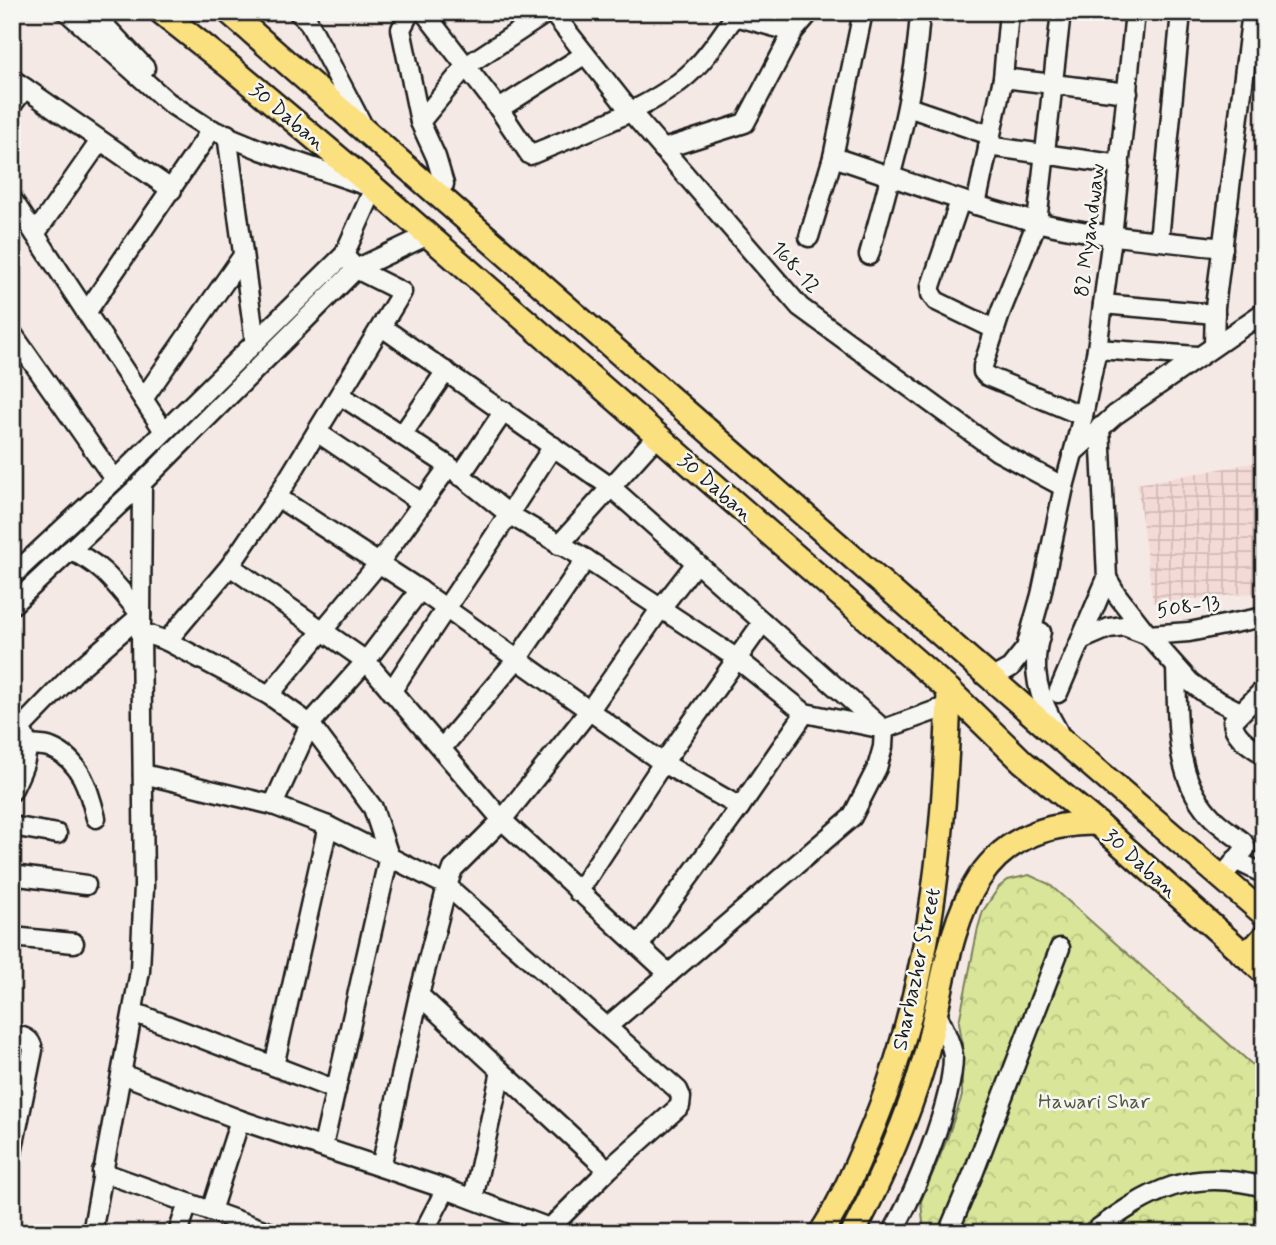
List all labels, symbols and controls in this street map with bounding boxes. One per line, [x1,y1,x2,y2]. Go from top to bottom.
street label: 30 Daban [243,77,332,157]
street label: 82 Myandwaw [1068,162,1112,298]
street label: 168-12 [764,235,826,300]
street label: 30 Daban [672,447,759,529]
street label: 508-13 [1155,589,1222,625]
street label: 30 Daban [1097,823,1184,905]
street label: Sharbazher Street [886,885,948,1053]
park label: Hawari Shar [1038,1088,1150,1116]

